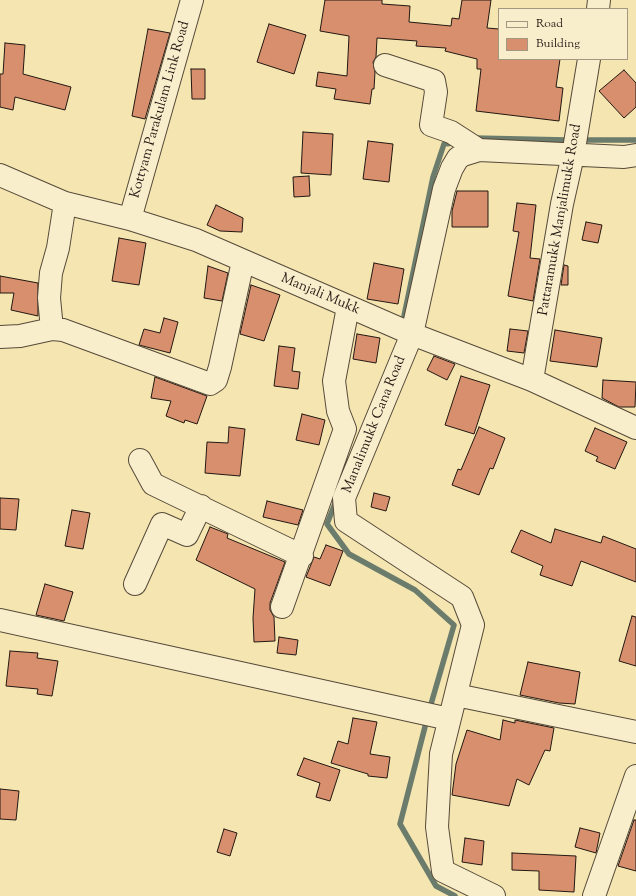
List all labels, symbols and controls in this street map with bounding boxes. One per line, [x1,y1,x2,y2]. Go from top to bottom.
legend [498,8,628,60]
text: Road [536,15,563,33]
street label: Kottyam Parakulam Link Road [128,20,194,200]
text: Building [536,35,580,53]
street label: Pattaramukk Manjalimukk Road [536,123,586,317]
street label: Manjali Mukk [278,271,362,319]
street label: Manalimukk Cana Road [340,354,410,496]

